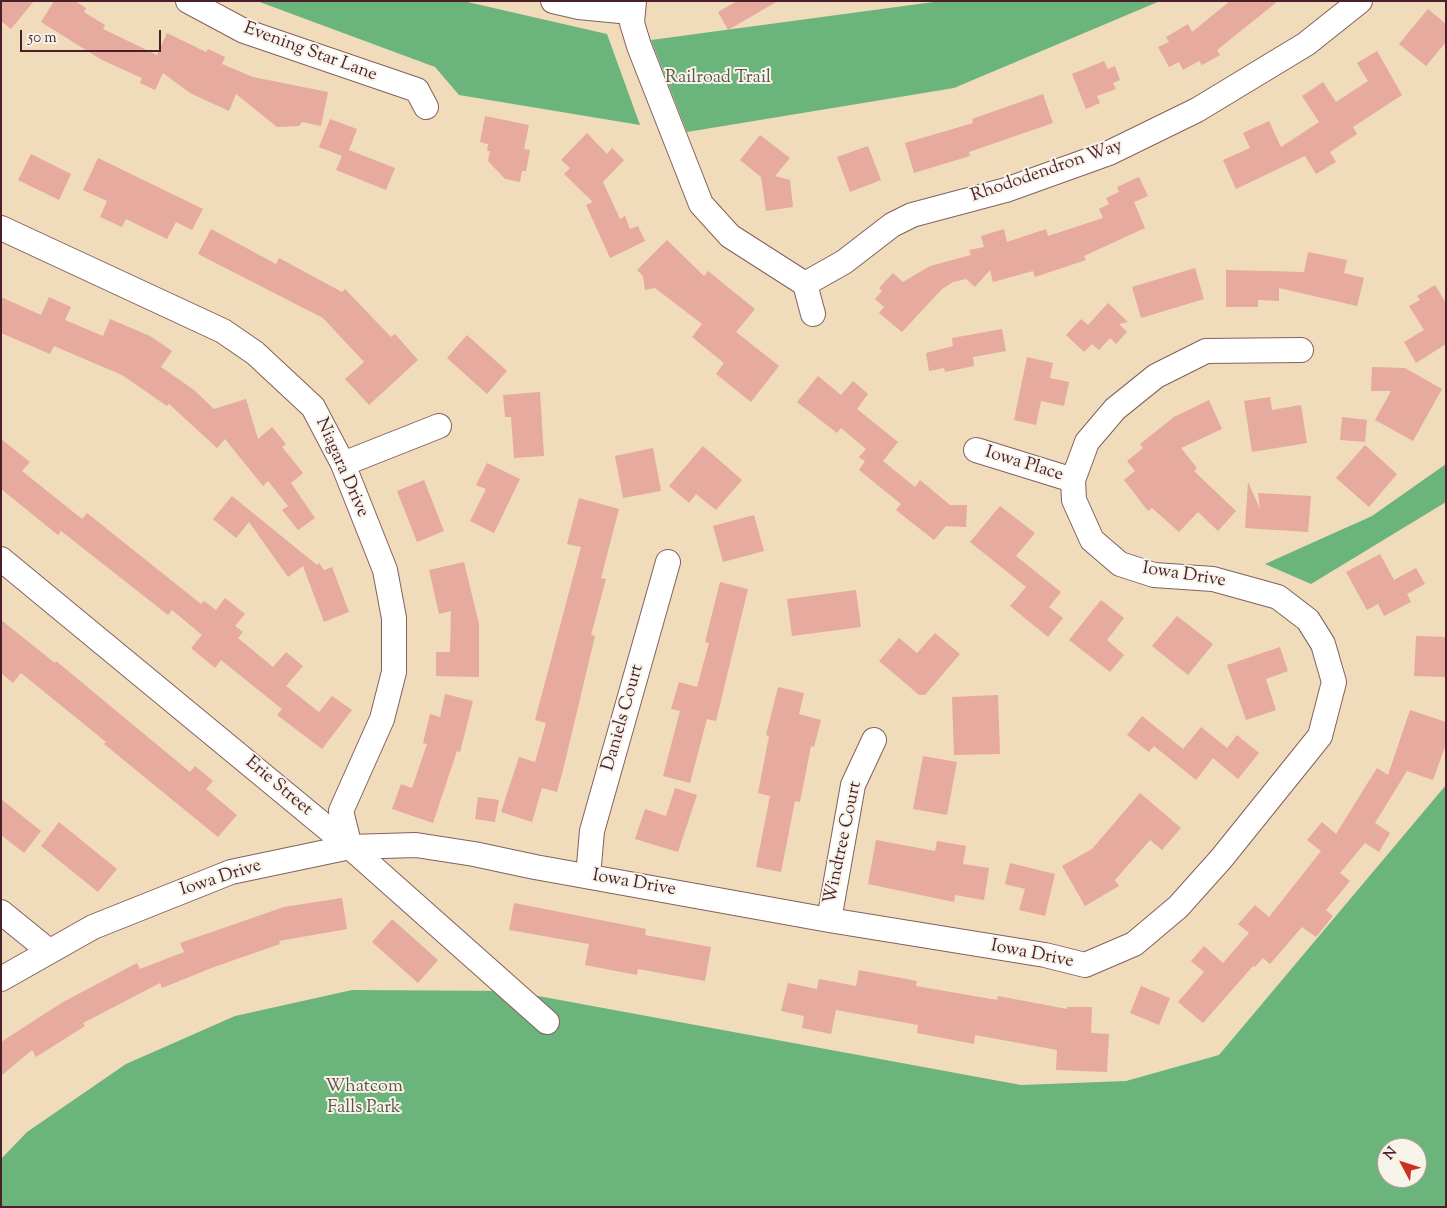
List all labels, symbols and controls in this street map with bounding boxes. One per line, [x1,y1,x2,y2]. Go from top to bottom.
street label: Evening Star Lane [240,19,380,87]
scale bar [22,20,164,52]
text: 50 m [28,28,57,49]
park label: Railroad Trail [665,68,771,90]
street label: Rhododendron Way [968,136,1126,208]
street label: Niagara Drive [309,415,373,521]
street label: Iowa Place [982,443,1066,487]
street label: Iowa Drive [1141,559,1227,593]
street label: Daniels Court [599,662,649,774]
street label: Erie Street [240,753,316,821]
street label: Windtree Court [820,780,868,906]
street label: Iowa Drive [178,856,264,902]
street label: Iowa Drive [591,866,677,902]
street label: Iowa Drive [989,936,1075,974]
park label: Whatcom Falls Park [325,1077,403,1120]
north arrow [1377,1138,1427,1188]
text: N [1380,1143,1403,1165]

